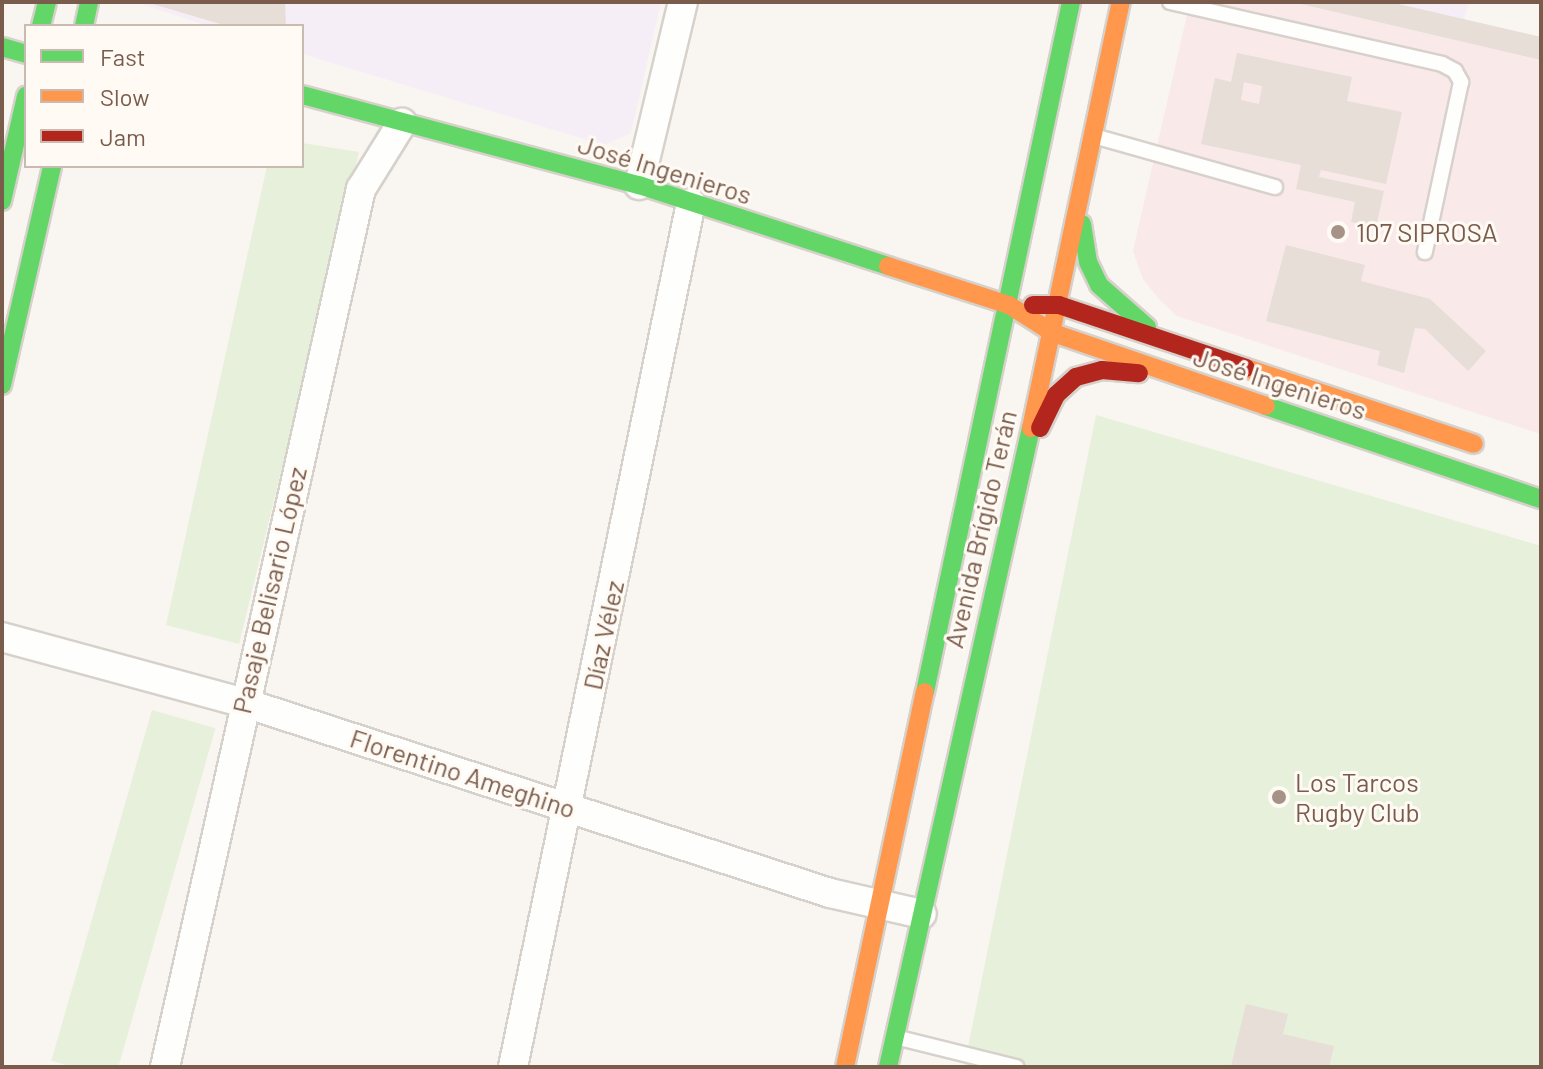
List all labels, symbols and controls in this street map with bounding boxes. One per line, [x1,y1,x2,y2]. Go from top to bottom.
legend [24,24,304,168]
text: Fast [100,42,145,71]
text: Slow [100,82,149,111]
text: Jam [100,122,146,151]
street label: José Ingenieros [574,128,756,210]
place label: 107 SIPROSA [1356,216,1498,248]
marker: 107 SIPROSA [1327,221,1349,243]
street label: José Ingenieros [1190,340,1370,426]
street label: Avenida Brígido Terán [937,407,1023,651]
street label: Pasaje Belisario López [225,464,313,716]
street label: Díaz Vélez [576,577,630,693]
street label: Florentino Ameghino [346,722,580,824]
place label: Los Tarcos Rugby Club [1295,766,1420,828]
marker: Los Tarcos Rugby Club [1270,788,1288,806]

